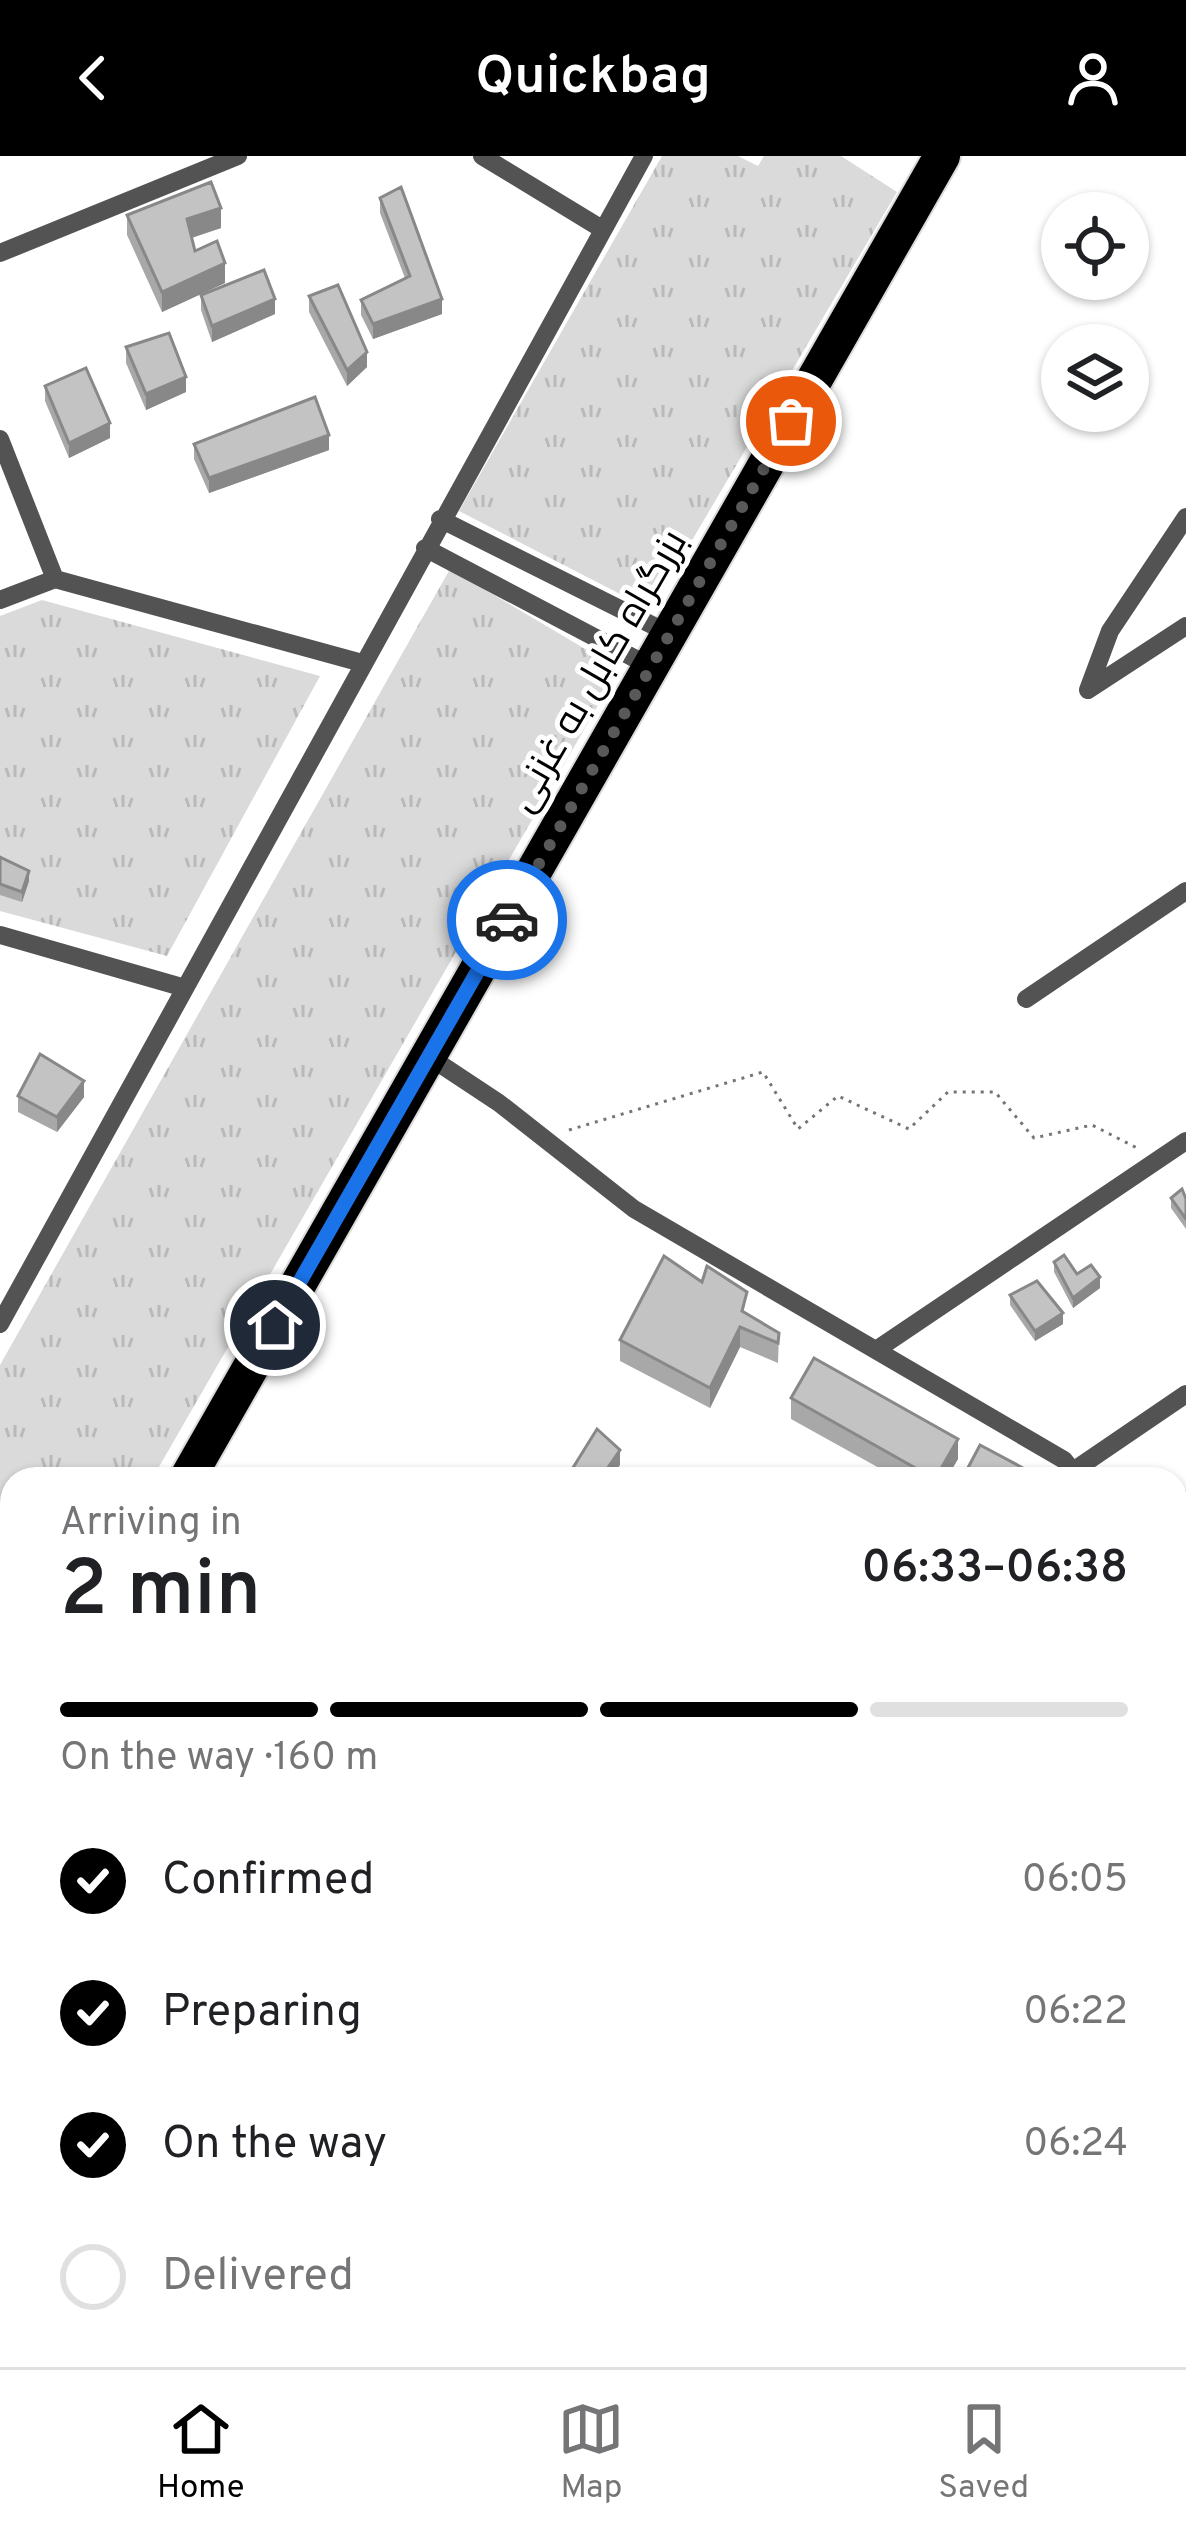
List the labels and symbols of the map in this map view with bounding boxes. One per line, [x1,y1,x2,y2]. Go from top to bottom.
pin [740,370,842,472]
street label: بزرگراه کابل به غزنی [499,522,701,822]
courier [447,860,567,980]
pin [224,1274,326,1376]

